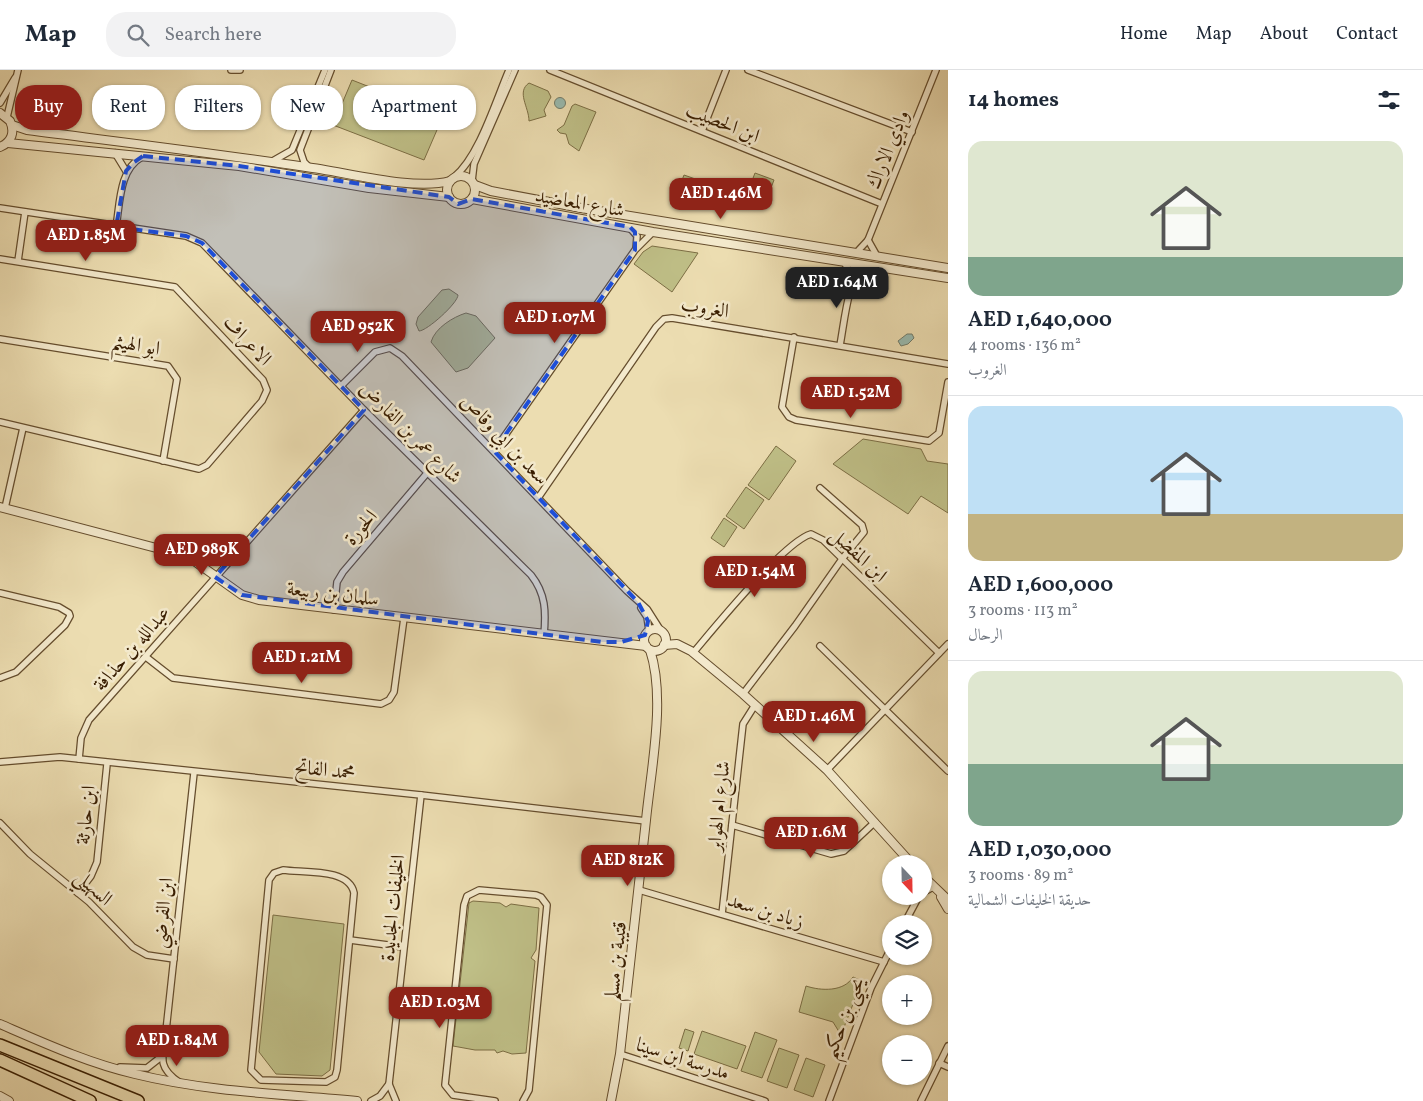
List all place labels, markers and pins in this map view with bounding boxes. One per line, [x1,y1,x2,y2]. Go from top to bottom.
pin: AED 1.46M [664,178,778,220]
pin: AED 1.85M [29,220,143,262]
pin: AED 1.64M [780,266,894,309]
pin: AED 1.07M [498,302,612,344]
pin: AED 952K [306,310,410,353]
pin: AED 1.52M [794,376,908,419]
pin: AED 989K [150,534,254,576]
pin: AED 1.54M [698,556,812,598]
pin: AED 1.21M [245,642,359,684]
pin: AED 1.46M [757,700,871,743]
pin: AED 1.6M [759,816,863,859]
pin: AED 812K [576,844,680,887]
pin: AED 1.03M [383,986,497,1029]
pin: AED 1.84M [120,1024,234,1067]

